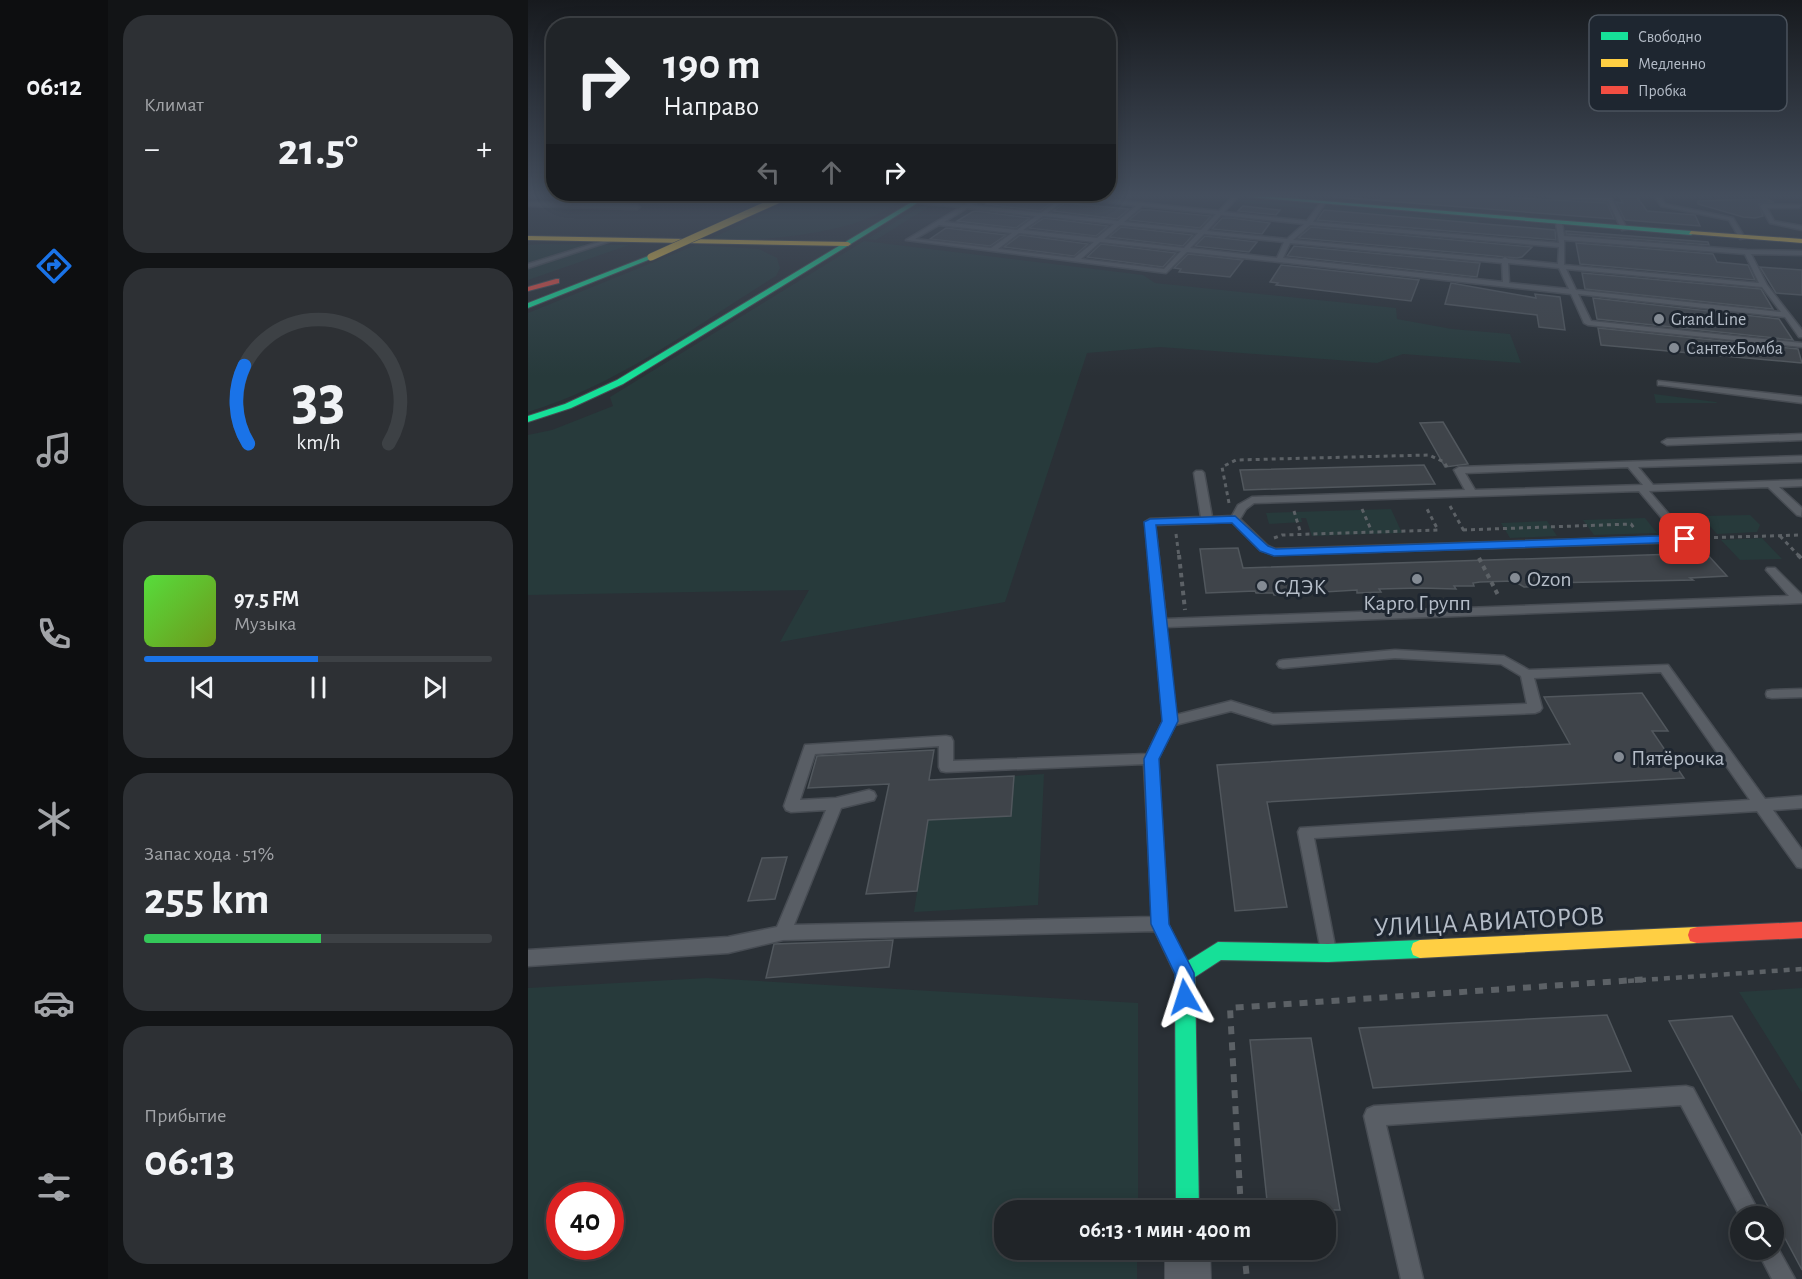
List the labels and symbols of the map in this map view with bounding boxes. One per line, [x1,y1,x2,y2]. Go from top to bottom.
legend [1589,15,1787,111]
text: Свободно [1638,29,1702,45]
text: Медленно [1638,56,1706,72]
text: Пробка [1638,83,1687,99]
place label: Grand Line [1671,311,1746,329]
marker: Grand Line [1652,312,1666,326]
place label: СантехБомба [1686,339,1783,358]
marker: СантехБомба [1667,341,1681,355]
pin [1659,513,1710,564]
place label: Ozon [1527,568,1572,590]
marker: Ozon [1508,571,1522,585]
marker: Карго Групп [1410,572,1424,586]
place label: СДЭК [1274,576,1326,598]
marker: СДЭК [1255,579,1269,593]
place label: Карго Групп [1363,592,1471,614]
place label: Пятёрочка [1631,747,1725,769]
marker: Пятёрочка [1612,750,1626,764]
street label: УЛИЦА АВИАТОРОВ [1373,902,1605,941]
position arrow [1153,965,1217,1029]
speed limit sign: 40 [546,1182,624,1260]

